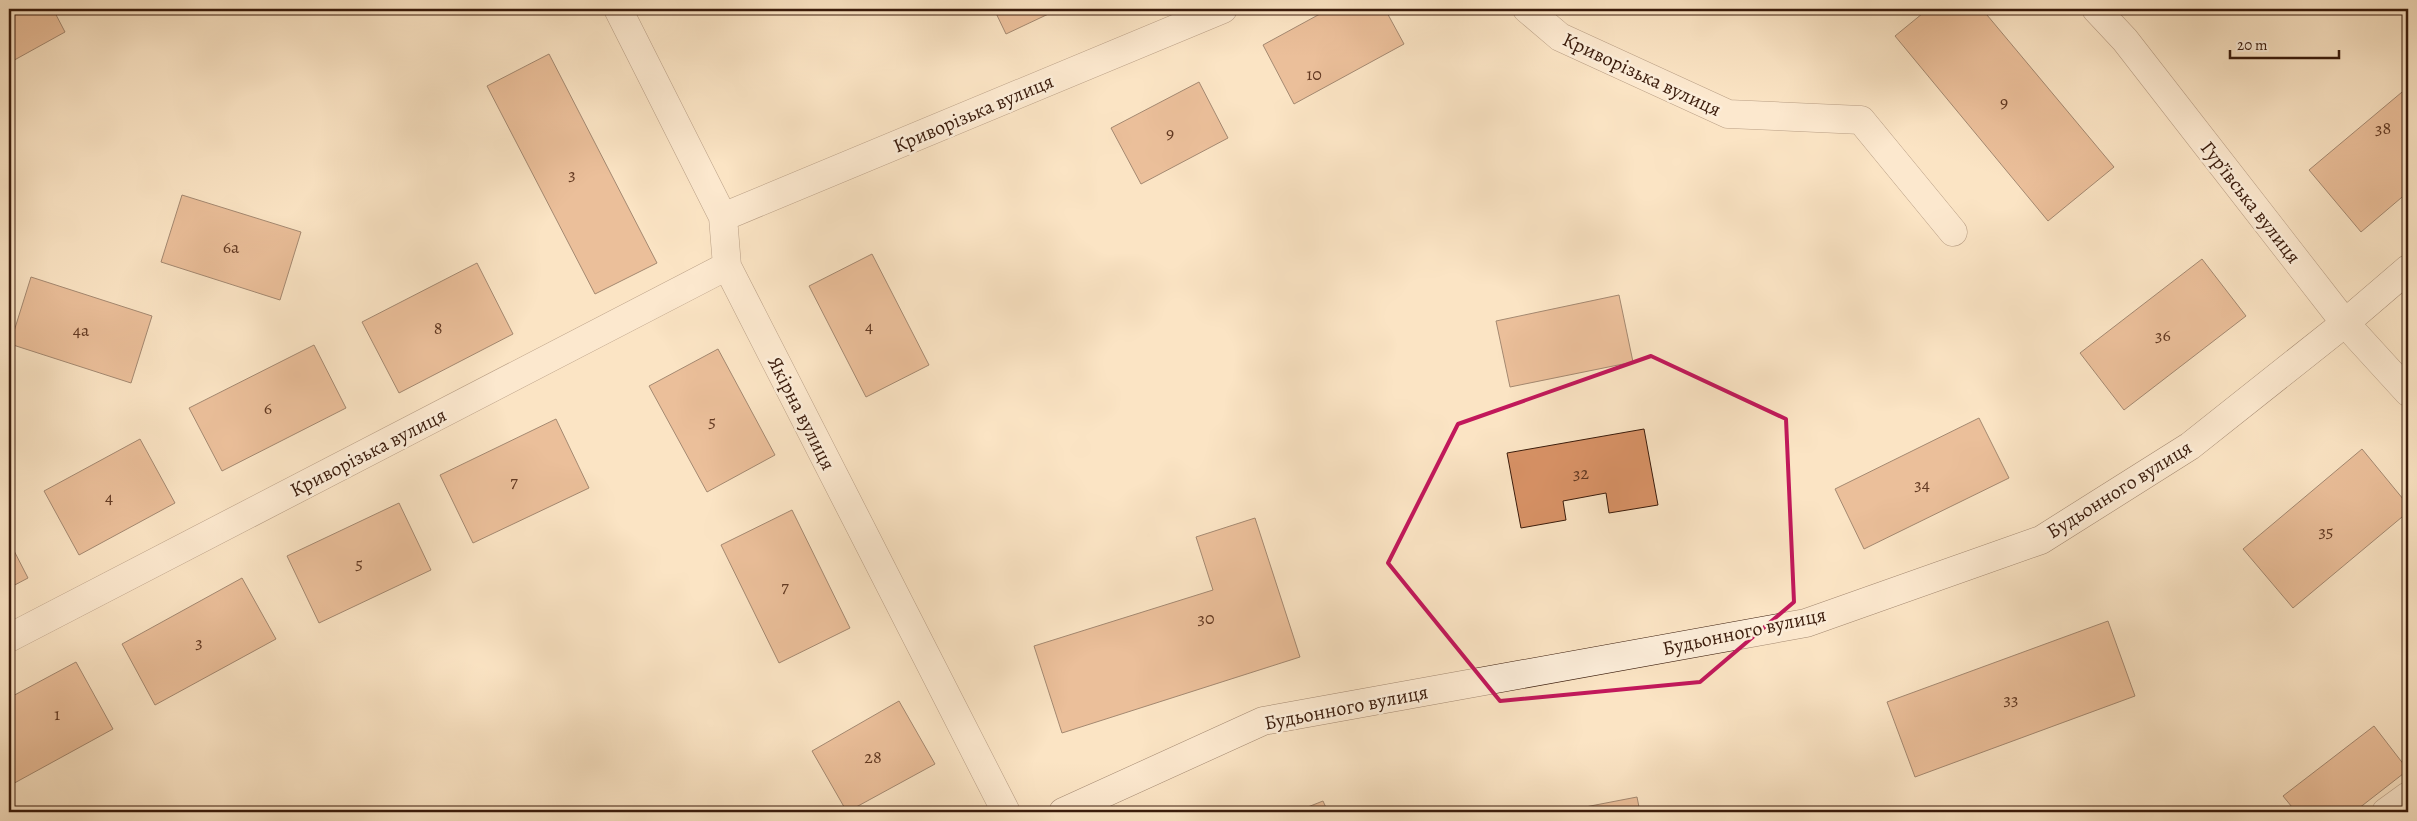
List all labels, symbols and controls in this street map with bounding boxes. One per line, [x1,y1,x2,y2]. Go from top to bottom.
street label: Криворізька вулиця [1558,26,1725,123]
scale bar [2230,28,2338,60]
text: 20 m [2237,35,2268,55]
house number: 10 [1306,62,1322,86]
street label: Криворізька вулиця [889,67,1058,159]
house number: 9 [2000,90,2008,114]
house number: 38 [2375,116,2391,140]
house number: 9 [1166,121,1174,145]
street label: Гур’ївська вулиця [2194,135,2307,269]
house number: 3 [568,162,576,186]
house number: 6а [223,235,240,259]
house number: 4 [865,314,873,338]
house number: 8 [434,316,442,340]
house number: 4а [73,318,90,342]
house number: 36 [2155,323,2171,347]
street label: Якірна вулиця [761,352,842,475]
house number: 6 [264,396,272,420]
street label: Криворізька вулиця [286,401,451,503]
house number: 5 [708,409,716,433]
street label: Будьонного вулиця [2042,434,2197,545]
house number: 32 [1573,461,1589,485]
house number: 7 [510,469,518,493]
house number: 34 [1914,472,1930,496]
house number: 4 [105,485,113,509]
house number: 35 [2318,519,2334,543]
house number: 5 [355,551,363,575]
house number: 7 [781,574,789,598]
street label: Будьонного вулиця [1660,601,1828,662]
house number: 30 [1197,606,1215,630]
house number: 3 [195,630,203,654]
street label: Будьонного вулиця [1262,678,1430,737]
house number: 33 [2004,687,2018,711]
house number: 1 [54,702,60,726]
house number: 28 [864,745,882,769]

